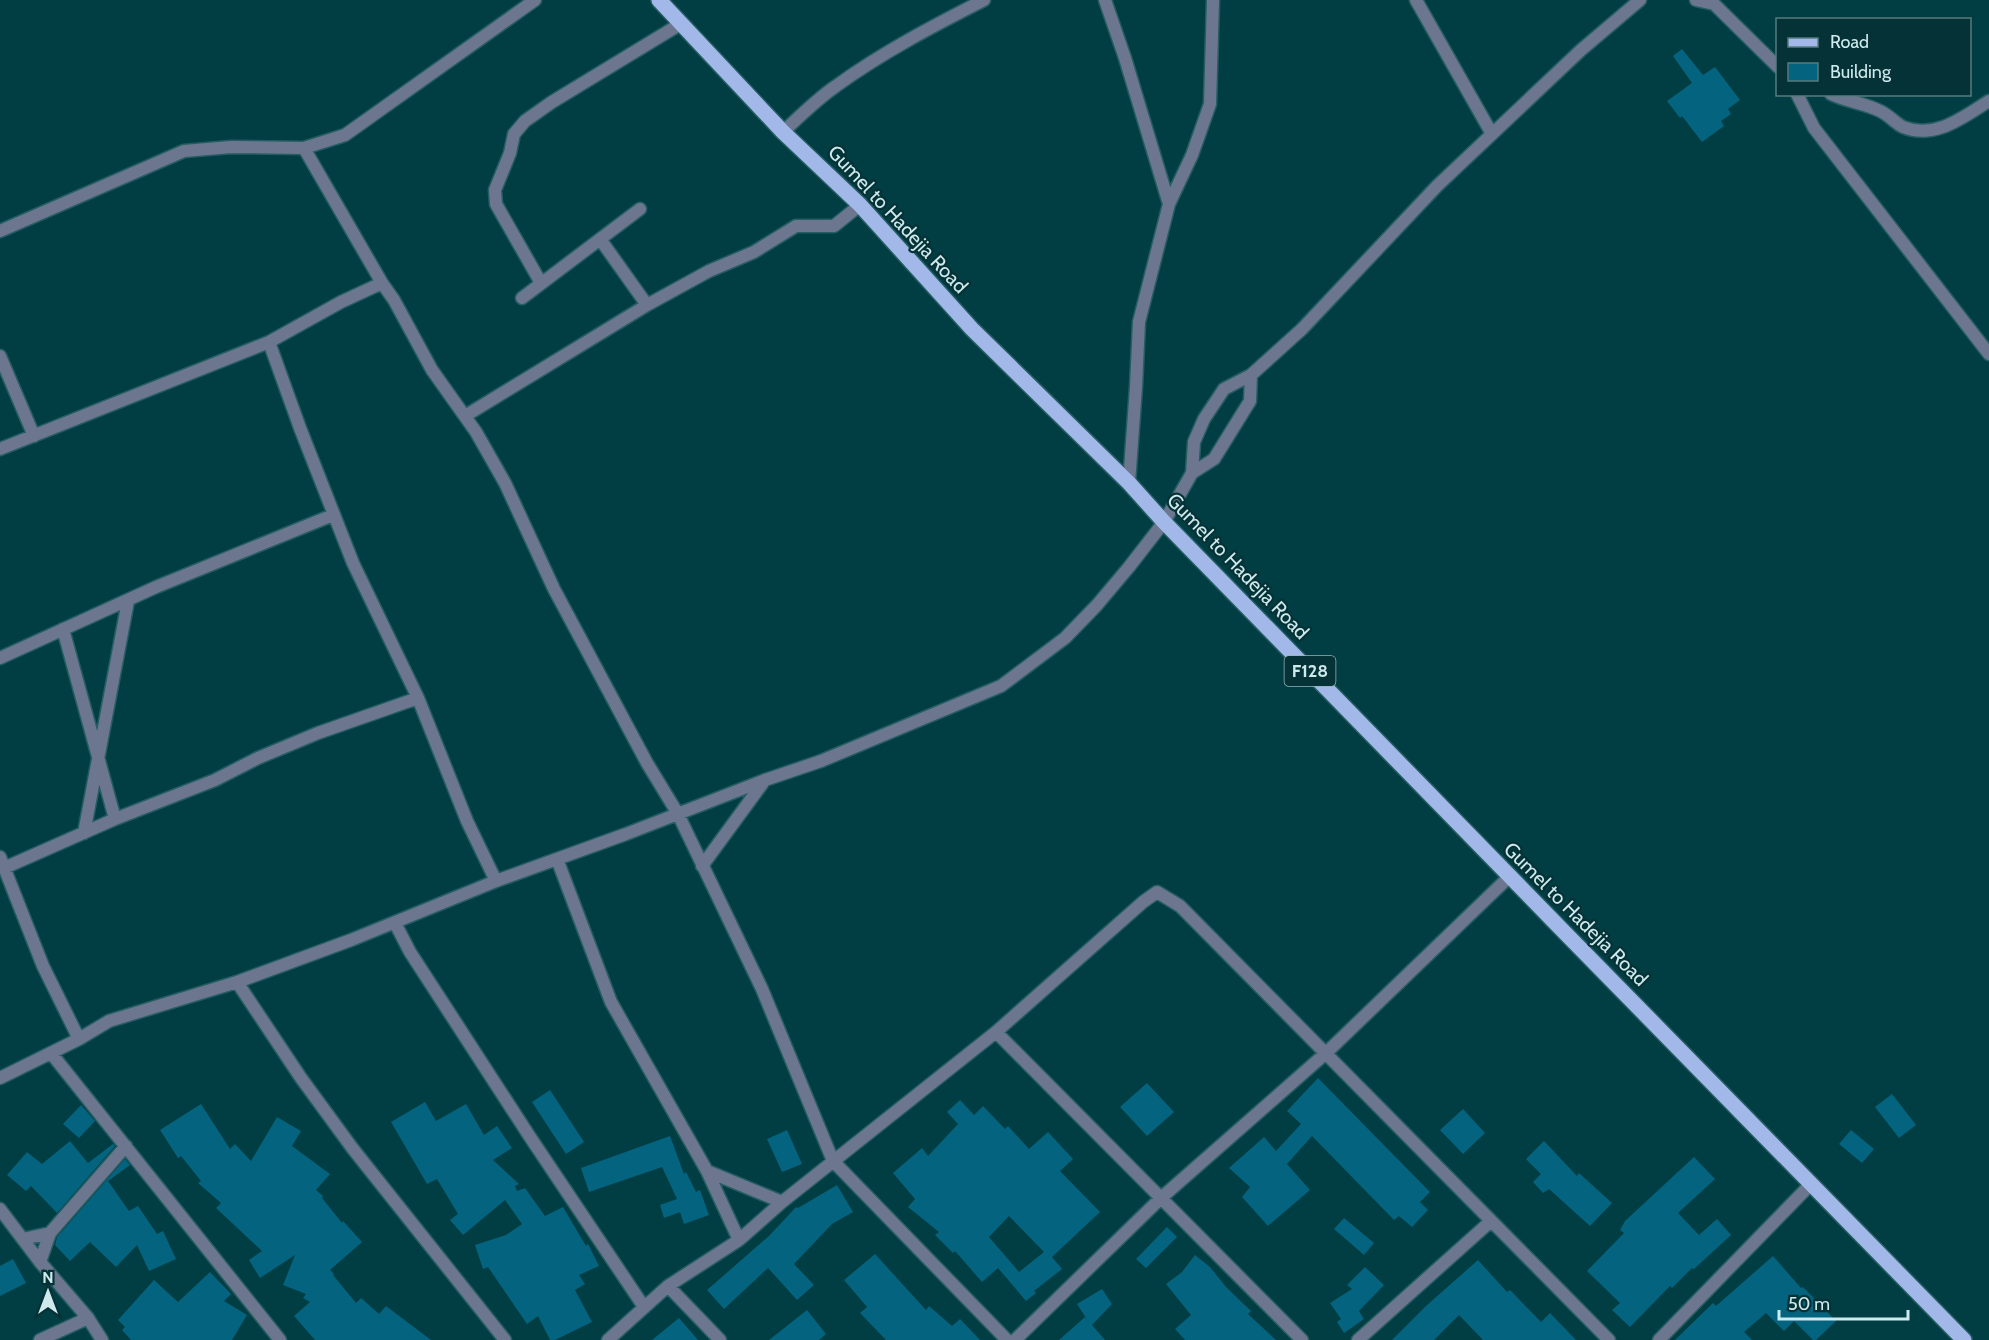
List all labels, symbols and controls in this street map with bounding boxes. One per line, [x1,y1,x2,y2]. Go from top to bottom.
legend [1776,18,1971,96]
text: Road [1830,31,1869,53]
text: Building [1830,61,1892,83]
street label: Gumel to Hadejia Road [823,140,973,298]
street label: Gumel to Hadejia Road [1162,488,1314,644]
road number: F128 [1284,656,1336,686]
street label: Gumel to Hadejia Road [1499,837,1653,991]
north arrow [18,1262,78,1322]
text: N [42,1268,54,1287]
scale bar [1779,1283,1908,1321]
text: 50 m [1788,1293,1830,1315]

